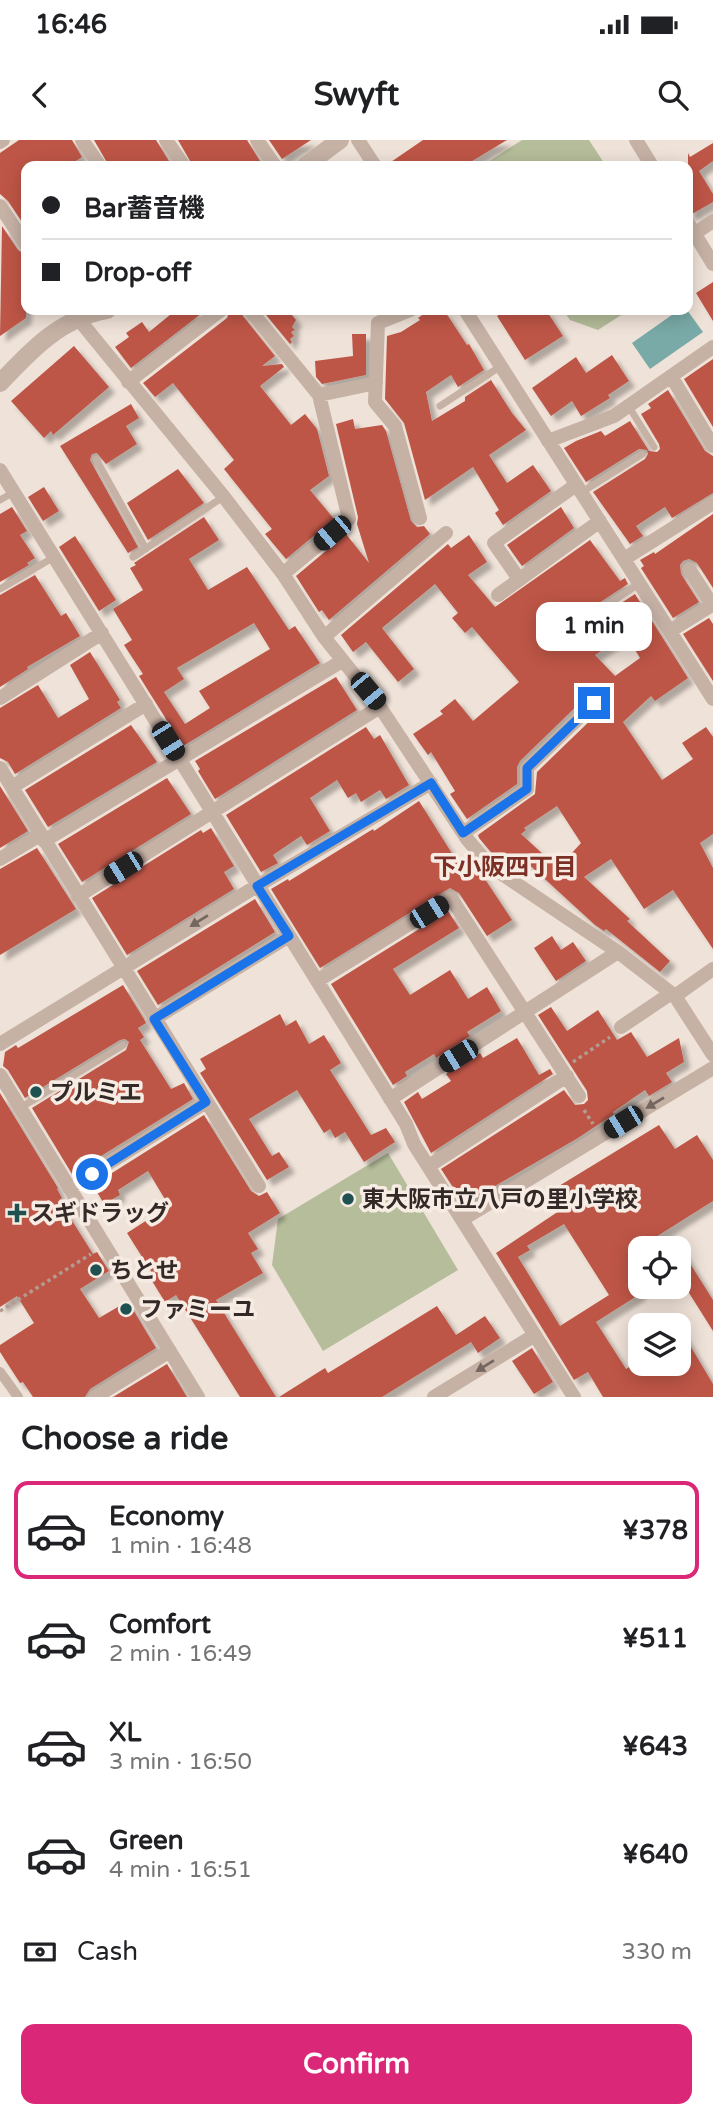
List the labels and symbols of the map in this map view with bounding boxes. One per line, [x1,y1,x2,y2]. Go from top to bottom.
car [310,511,355,555]
callout: 1 min [536,602,652,650]
car [347,668,390,714]
route end [578,687,610,719]
car [148,718,189,764]
car [100,848,147,888]
district label: 下小阪四丁目 [433,853,577,882]
car [406,892,453,932]
one-way arrow [189,915,209,928]
car [435,1036,482,1076]
place label: プルミエ [50,1079,142,1107]
marker: プルミエ [28,1084,44,1100]
one-way arrow [645,1097,664,1109]
car [600,1102,647,1142]
route start [76,1158,108,1190]
place label: 東大阪市立八戸の里小学校 [362,1186,638,1214]
marker: 東大阪市立八戸の里小学校 [340,1191,356,1207]
place label: スギドラッグ [31,1200,169,1228]
marker: スギドラッグ [9,1205,25,1221]
place label: ちとせ [110,1257,179,1285]
marker: ちとせ [88,1262,104,1278]
place label: ファミーユ [140,1296,255,1324]
marker: ファミーユ [118,1301,134,1317]
one-way arrow [475,1359,494,1372]

